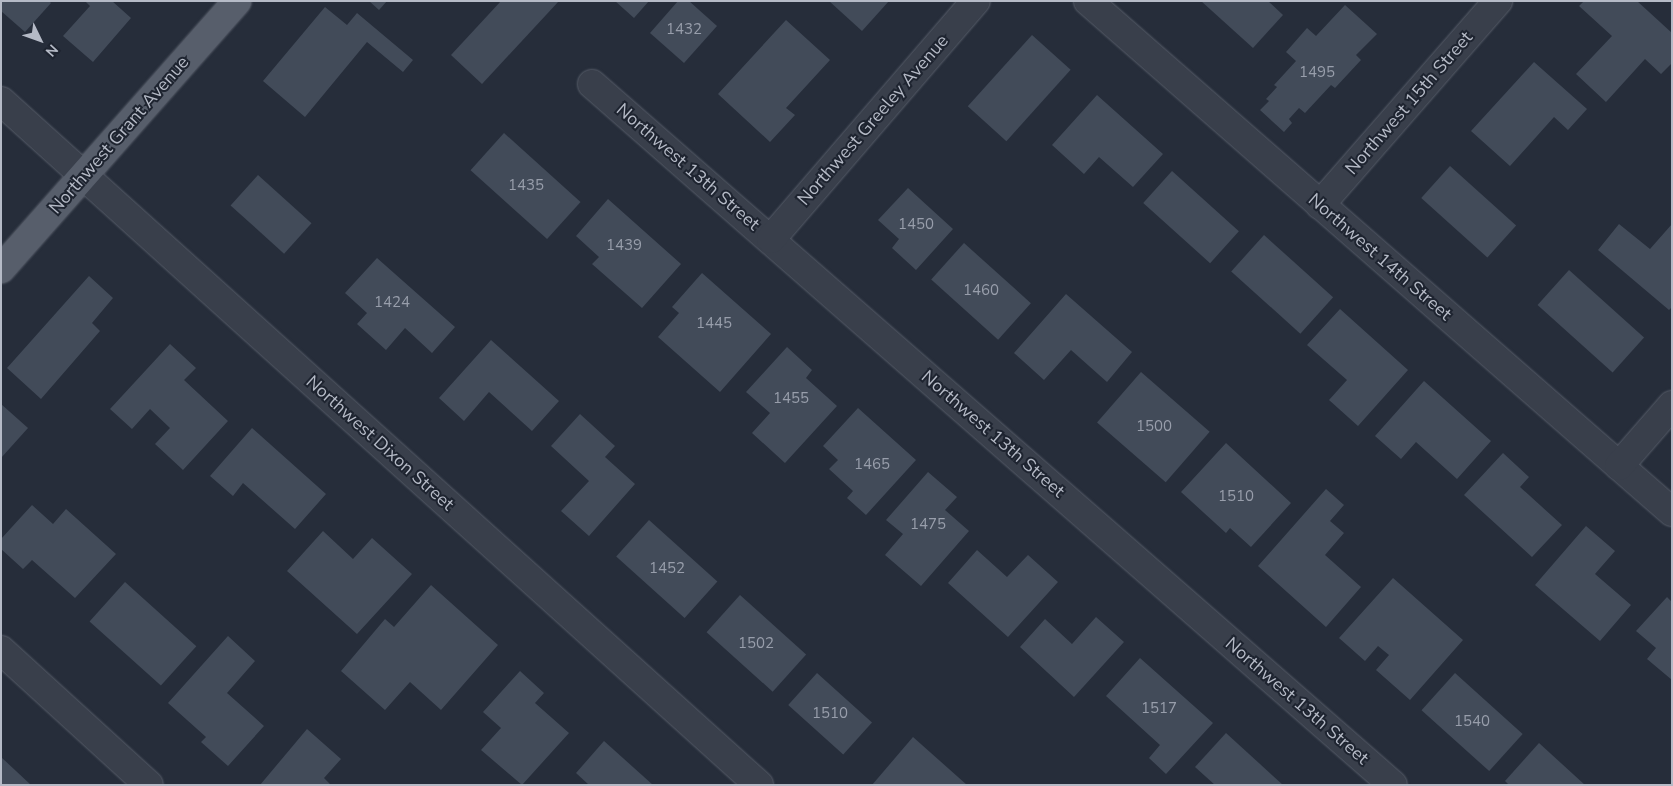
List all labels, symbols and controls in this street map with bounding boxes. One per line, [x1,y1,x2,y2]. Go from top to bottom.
north arrow [15,15,65,65]
house number: 1432 [666,21,702,39]
street label: Northwest 15th Street [1341,27,1477,179]
street label: Northwest Greeley Avenue [793,30,953,210]
street label: Northwest Grant Avenue [45,52,193,218]
house number: 1495 [1299,64,1335,82]
street label: Northwest 13th Street [612,99,764,235]
house number: 1435 [508,177,544,195]
street label: Northwest 14th Street [1304,189,1456,325]
house number: 1450 [898,216,934,234]
house number: 1439 [606,237,642,255]
house number: 1460 [963,282,999,300]
house number: 1424 [374,294,410,312]
house number: 1445 [696,315,732,333]
street label: Northwest 13th Street [917,366,1069,502]
street label: Northwest Dixon Street [302,371,458,515]
house number: 1455 [773,390,809,408]
house number: 1500 [1136,418,1172,436]
house number: 1465 [854,456,890,474]
house number: 1510 [1218,488,1254,506]
house number: 1475 [910,516,946,534]
house number: 1452 [649,560,685,578]
street label: Northwest 13th Street [1221,633,1373,769]
house number: 1502 [738,635,774,653]
house number: 1517 [1141,700,1177,718]
house number: 1510 [812,705,848,723]
house number: 1540 [1454,713,1490,731]

